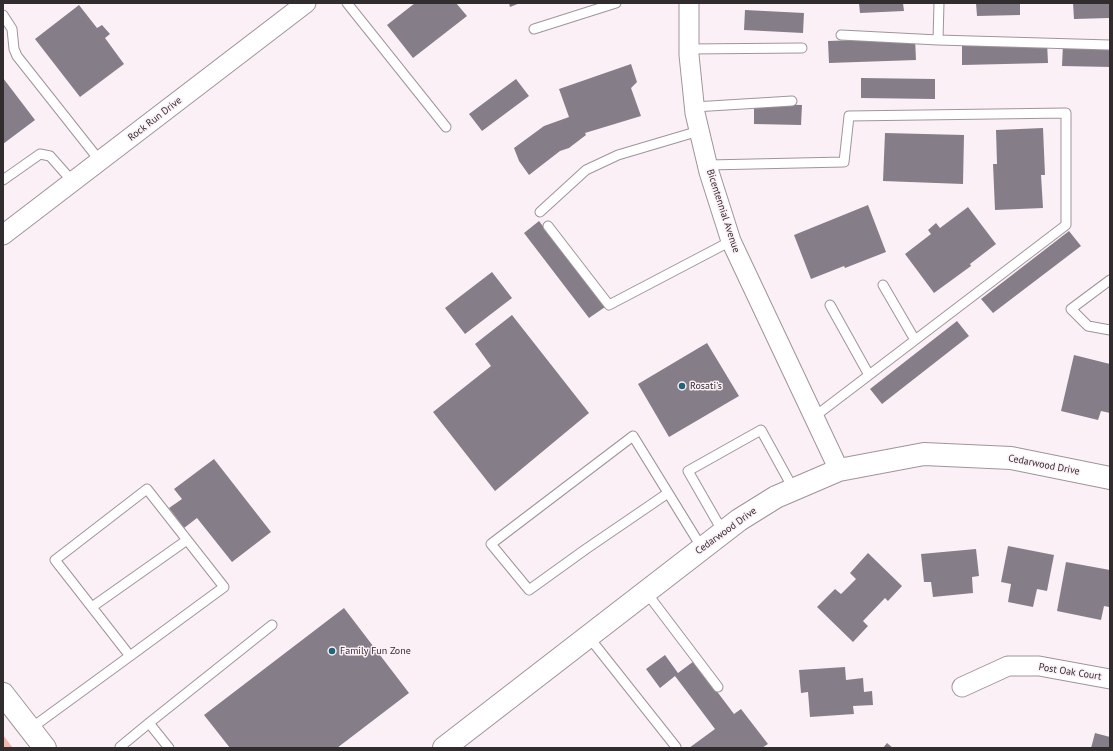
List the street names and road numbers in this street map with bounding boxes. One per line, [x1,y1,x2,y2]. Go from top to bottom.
street label: Rock Run Drive [126,94,184,144]
street label: Bicentennial Avenue [704,168,742,254]
street label: Cedarwood Drive [1007,452,1081,478]
street label: Cedarwood Drive [693,505,759,557]
street label: Post Oak Court [1038,661,1102,683]

